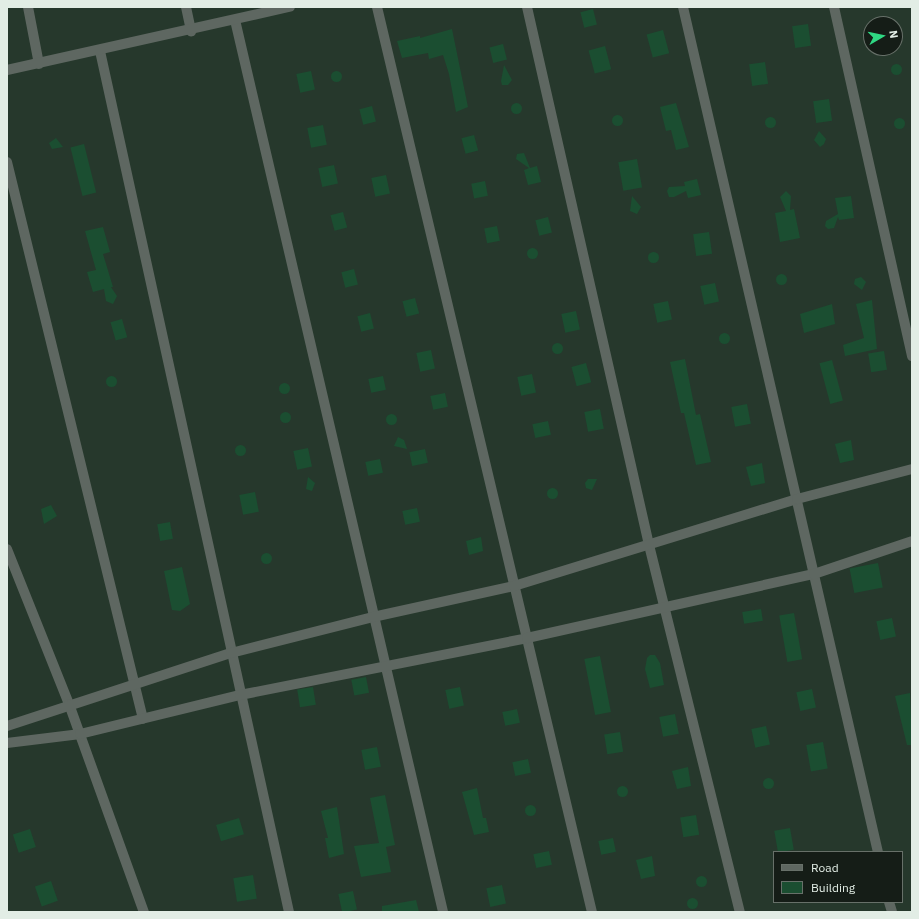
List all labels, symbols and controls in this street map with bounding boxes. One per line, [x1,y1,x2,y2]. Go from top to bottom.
north arrow [863,16,903,56]
text: N [886,29,901,39]
legend [773,851,903,903]
text: Road [811,860,839,875]
text: Building [811,880,855,895]

